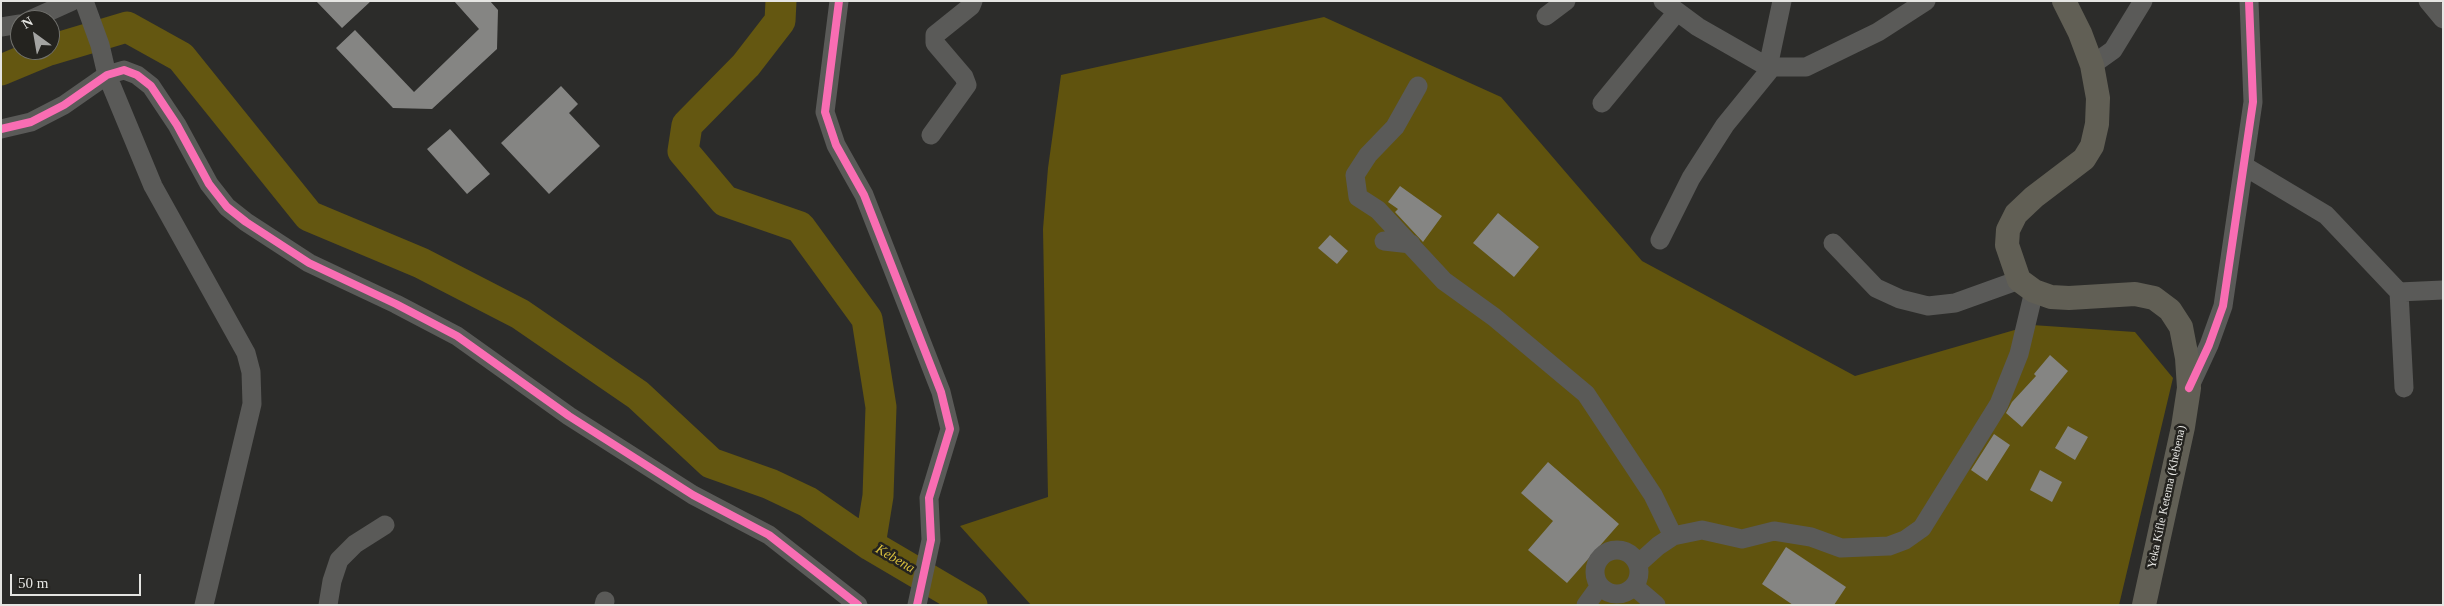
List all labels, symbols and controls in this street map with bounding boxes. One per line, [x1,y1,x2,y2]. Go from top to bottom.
north arrow [10,10,60,60]
text: N [19,14,36,32]
street label: Yeka Kifle Ketema (Khebena) [2145,424,2189,570]
water label: Kebena [872,541,918,577]
scale bar [12,564,144,596]
text: 50 m [18,575,48,591]

